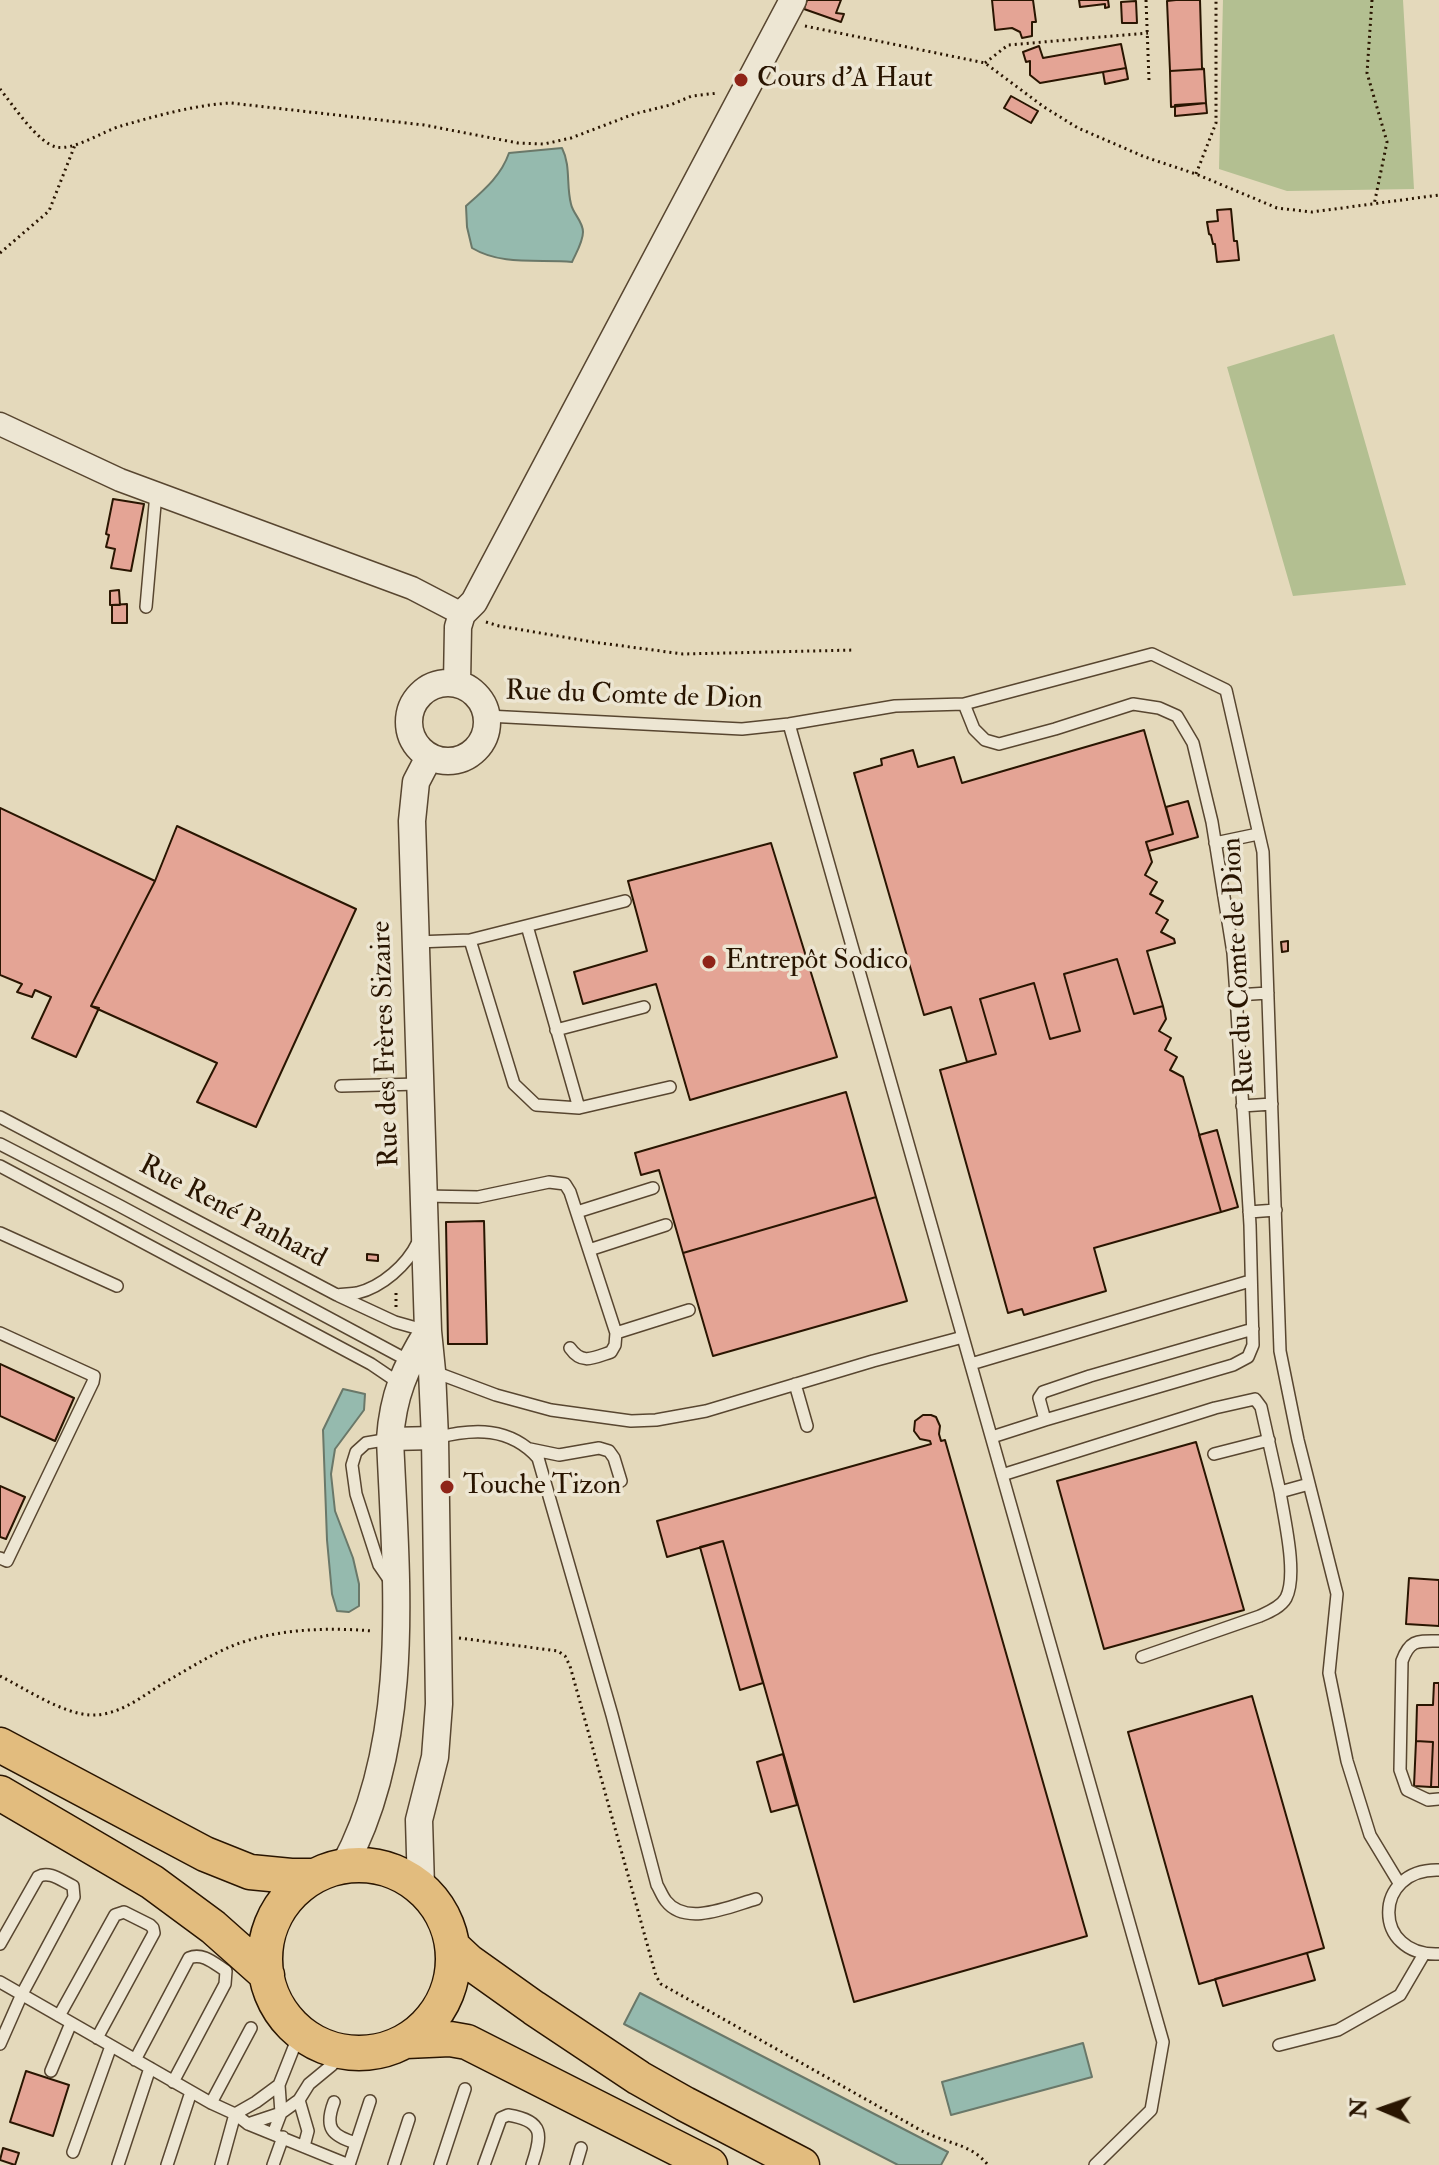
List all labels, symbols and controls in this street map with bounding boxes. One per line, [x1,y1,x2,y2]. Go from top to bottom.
place label: Cours d'A Haut [757,63,933,97]
marker: Cours d'A Haut [732,71,750,89]
street label: Rue du Comte de Dion [505,676,763,718]
street label: Rue du Comte de Dion [1216,837,1264,1095]
street label: Rue des Frères Sizaire [366,920,408,1168]
place label: Entrepôt Sodico [725,945,908,979]
marker: Entrepôt Sodico [700,953,718,971]
street label: Rue René Panhard [133,1150,331,1276]
place label: Touche Tizon [463,1470,621,1504]
marker: Touche Tizon [438,1478,456,1496]
north arrow [1343,2069,1423,2149]
text: N [1345,2098,1373,2119]

